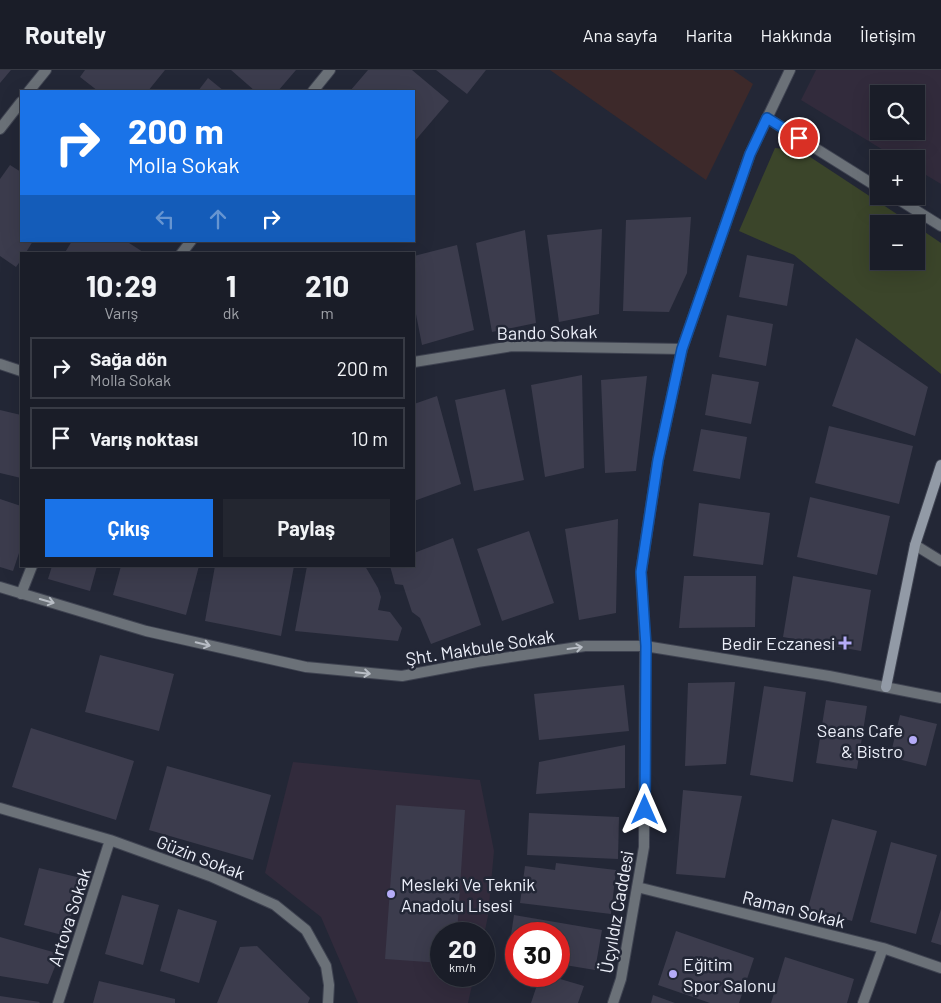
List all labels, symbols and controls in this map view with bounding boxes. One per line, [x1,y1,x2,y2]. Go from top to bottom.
text: Routely [25,20,106,49]
text: Ana sayfa [583,24,657,46]
text: Harita [685,24,733,46]
text: Hakkında [761,24,832,46]
text: İletişim [860,24,916,46]
map controls [870,85,925,270]
button: search [870,85,925,140]
text: 200 m [128,109,224,151]
icon: right [45,110,110,175]
pin [778,117,820,159]
icon: arrive [785,124,813,152]
button: + [870,150,925,205]
text: Molla Sokak [128,151,239,177]
icon: left [151,205,179,233]
icon: ahead [204,205,232,233]
icon: right [257,205,285,233]
button: − [870,215,925,270]
text: 10:29 [86,267,157,303]
text: 1 [226,267,236,303]
text: 210 [305,267,349,303]
text: Varış [104,303,138,322]
text: dk [223,303,239,322]
text: m [321,303,334,322]
street label: Bando Sokak [497,320,597,344]
text: Sağa dön [90,347,167,370]
icon: right [47,354,75,382]
text: 200 m [337,357,388,380]
text: Molla Sokak [90,370,171,389]
icon: arrive [47,424,75,452]
text: Varış noktası [90,427,198,450]
text: 10 m [351,427,388,450]
button: Çıkış [45,499,213,557]
button: Paylaş [223,499,390,557]
one-way arrow [38,597,54,607]
street label: Şht. Makbule Sokak [404,624,556,670]
place label: Bedir Eczanesi [721,632,835,654]
marker: Bedir Eczanesi [839,637,851,649]
one-way arrow [195,640,211,649]
one-way arrow [567,642,583,652]
one-way arrow [355,668,371,677]
place label: Seans Cafe & Bistro [817,719,903,762]
marker: Seans Cafe & Bistro [907,734,919,746]
position arrow [618,783,670,835]
street label: Güzin Sokak [154,830,248,884]
street label: Üçyıldız Caddesi [594,849,638,975]
street label: Artova Sokak [43,865,95,969]
place label: Mesleki Ve Teknik Anadolu Lisesi [401,873,535,916]
street label: Raman Sokak [740,886,848,932]
marker: Mesleki Ve Teknik Anadolu Lisesi [385,888,397,900]
speed limit sign: 30 [505,922,570,987]
text: 20 [448,933,477,963]
place label: Eğitim Spor Salonu [683,953,776,996]
text: km/h [449,960,476,974]
marker: Eğitim Spor Salonu [667,968,679,980]

